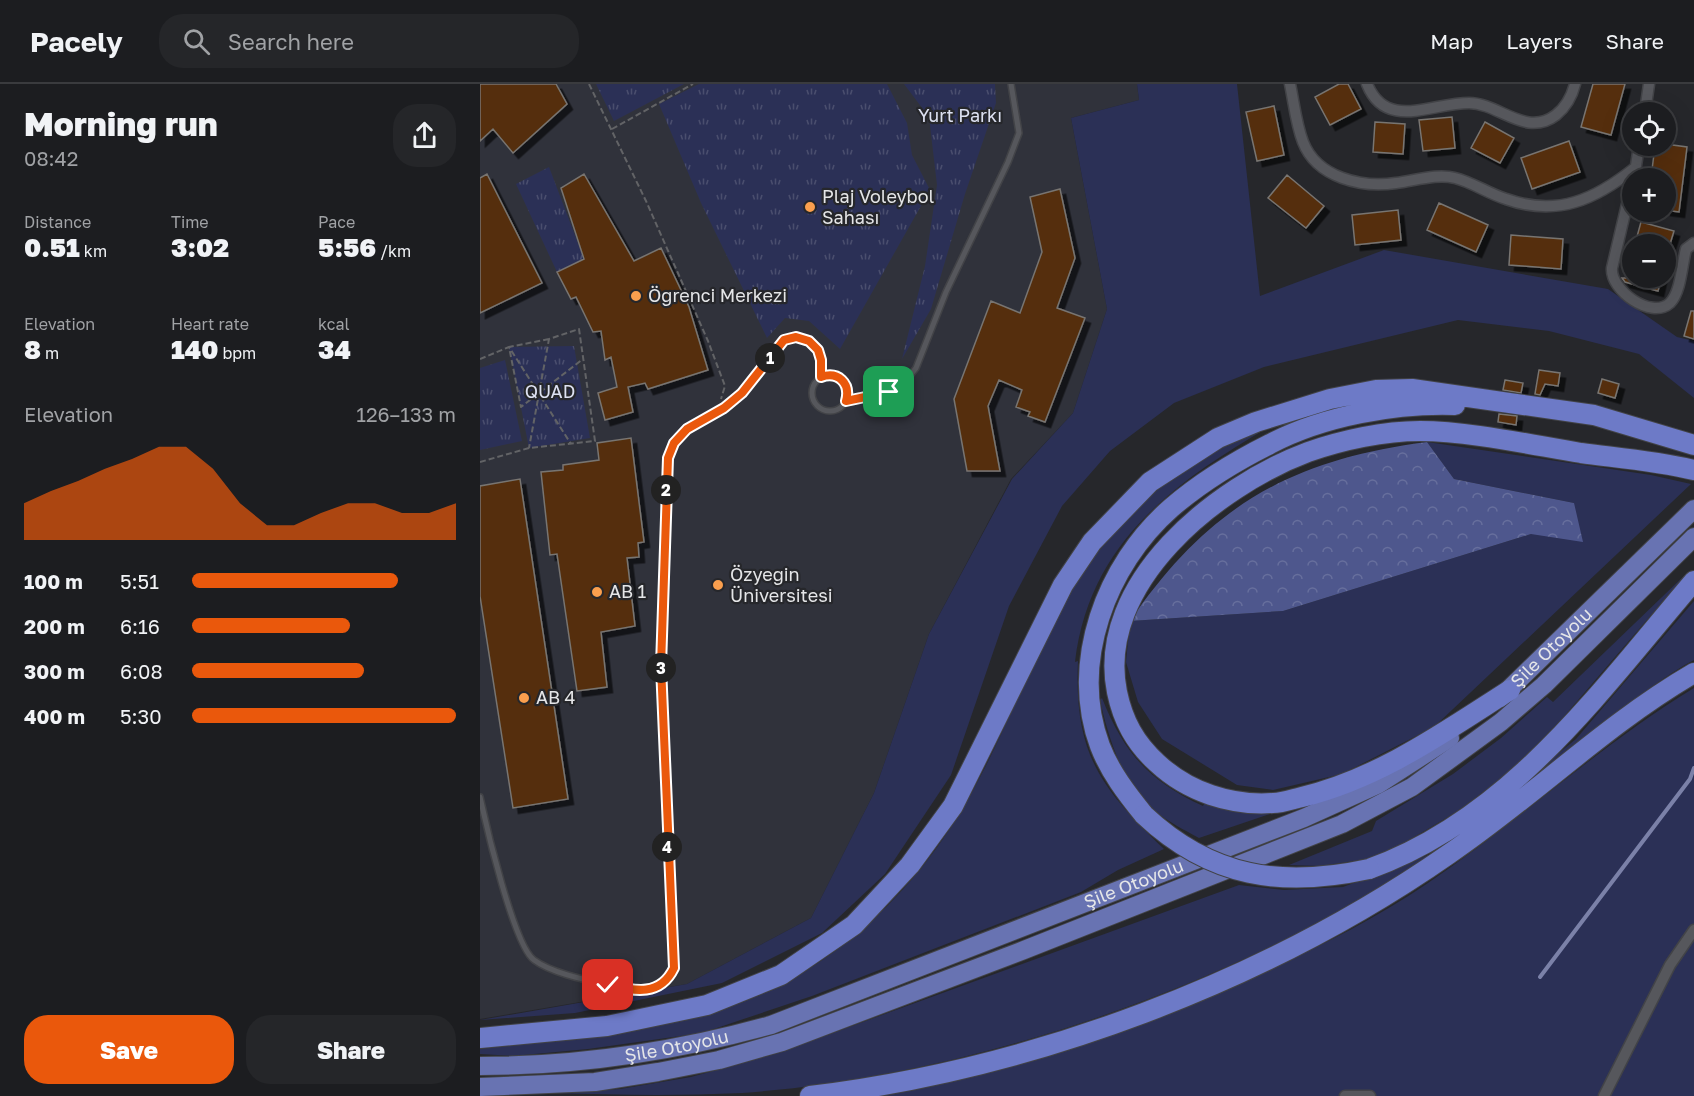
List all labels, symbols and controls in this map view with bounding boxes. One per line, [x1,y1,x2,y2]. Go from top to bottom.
search box [159,14,579,68]
text: Pacely [30,25,123,58]
icon: search [180,25,213,58]
text: Search here [228,28,354,55]
text: Map [1430,28,1473,54]
text: Layers [1506,28,1573,54]
text: Share [1606,28,1664,54]
map controls [1622,102,1676,288]
button: locate [1622,102,1676,156]
text: Morning run [24,104,218,143]
button: share [393,104,456,167]
park label: Yurt Parkı [918,104,1002,126]
text: 08:42 [24,146,78,170]
button: + [1622,168,1676,222]
place label: Plaj Voleybol Sahası [822,185,934,228]
marker: Plaj Voleybol Sahası [803,200,817,214]
text: Distance [24,212,91,232]
text: Time [171,212,209,232]
text: Pace [318,212,355,232]
text: 0.51 [24,232,80,263]
text: 3:02 [171,232,229,263]
text: 5:56 [318,232,376,263]
button: − [1622,234,1676,288]
text: km [80,241,107,261]
text: /km [376,241,411,261]
place label: Öğrenci Merkezi [648,284,787,306]
marker: Öğrenci Merkezi [629,289,643,303]
text: Elevation [24,314,95,334]
text: Heart rate [171,314,249,334]
text: kcal [318,314,350,334]
text: 8 [24,334,41,365]
text: 140 [171,334,218,365]
text: 34 [318,334,351,365]
text: m [41,343,59,363]
text: bpm [218,343,256,363]
pin: 1 [755,343,785,373]
text: 1 [766,348,774,368]
pin [863,366,914,417]
icon: arrive [872,375,905,408]
park label: QUAD [525,380,575,402]
text: Elevation [24,402,113,426]
text: 126–133 m [356,402,456,426]
pin: 2 [651,475,681,505]
text: 2 [661,480,671,500]
place label: Özyeğin Üniversitesi [730,563,833,606]
text: 100 m [24,569,83,593]
text: 5:51 [120,569,159,593]
marker: Özyeğin Üniversitesi [711,578,725,592]
place label: AB 1 [609,580,647,602]
marker: AB 1 [590,585,604,599]
street label: Şile Otoyolu [1506,602,1596,692]
text: 200 m [24,614,85,638]
text: 6:16 [120,614,160,638]
pin: 3 [646,653,676,683]
text: 3 [656,658,666,678]
text: 300 m [24,659,85,683]
text: 6:08 [120,659,163,683]
place label: AB 4 [536,686,576,708]
marker: AB 4 [517,691,531,705]
text: 400 m [24,704,85,728]
text: 5:30 [120,704,162,728]
pin: 4 [652,832,682,862]
text: 4 [662,837,672,857]
street label: Şile Otoyolu [1080,854,1186,912]
pin [582,959,633,1010]
icon: check [591,968,624,1001]
button: Save [24,1015,234,1084]
button: Share [246,1015,456,1084]
street label: Şile Otoyolu [623,1024,730,1066]

